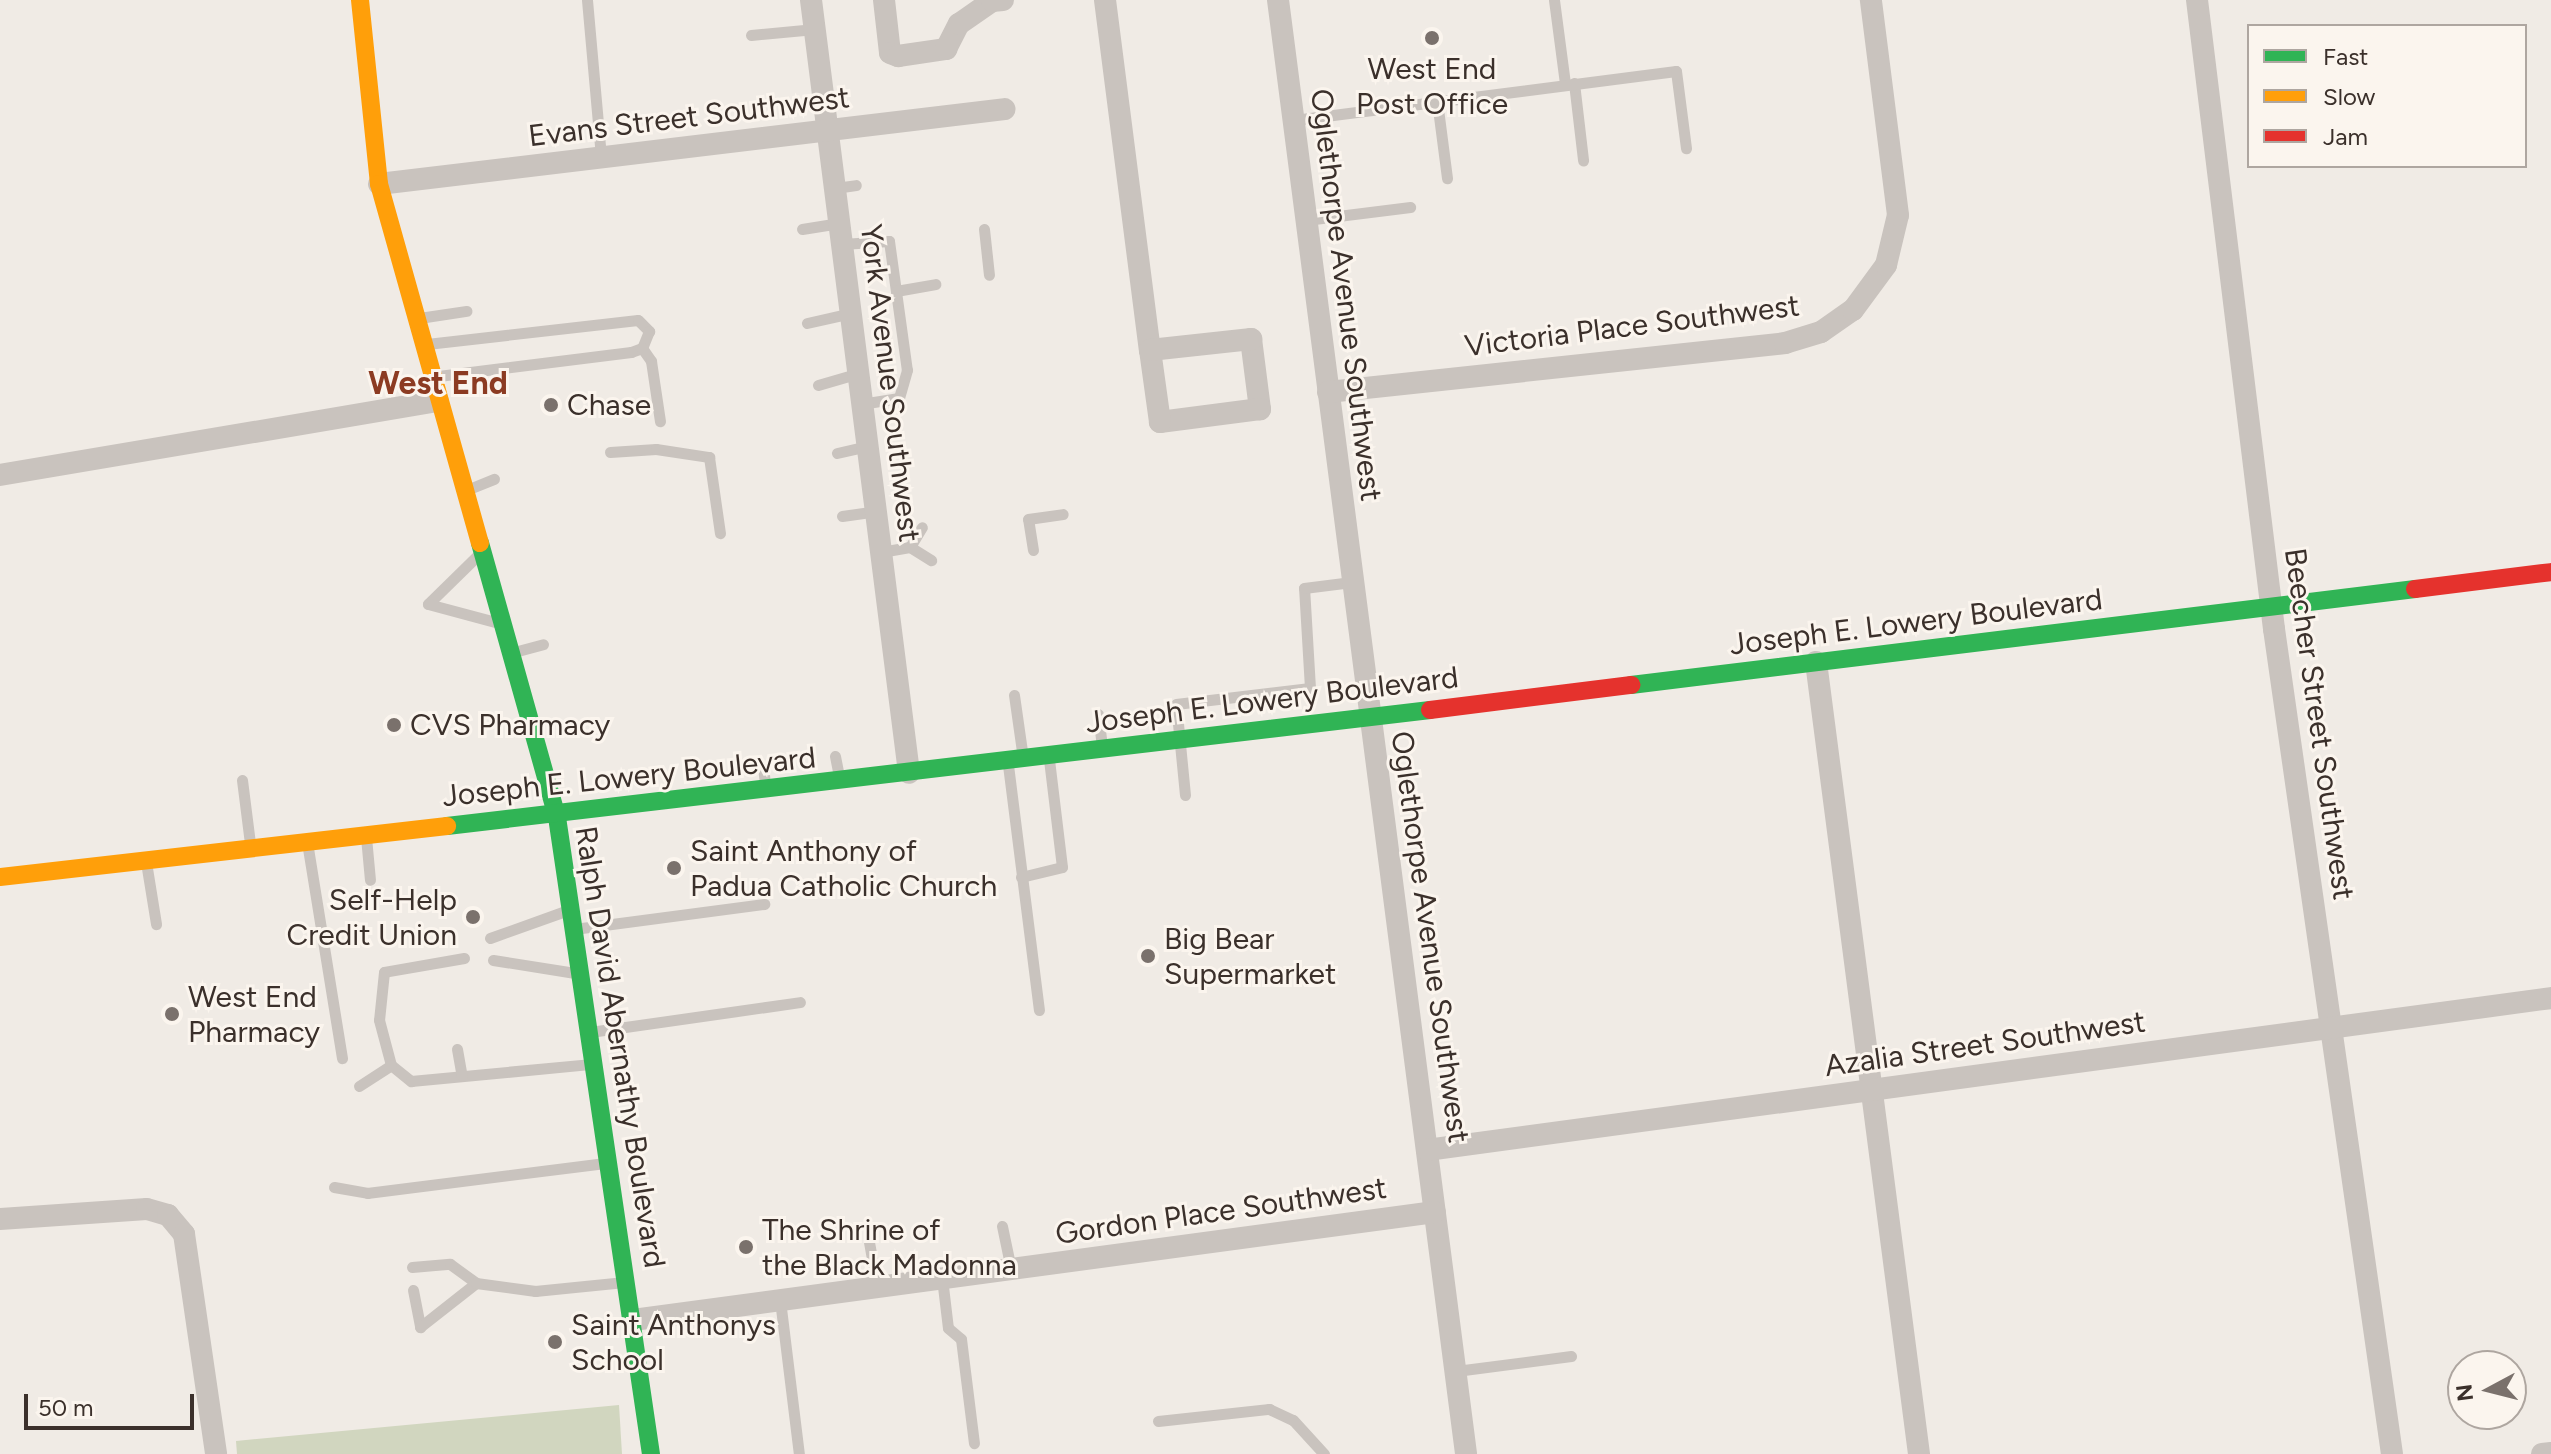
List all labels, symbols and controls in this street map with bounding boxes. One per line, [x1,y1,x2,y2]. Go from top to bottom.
legend [2247,24,2527,168]
marker: West End Post Office [1423,29,1441,47]
text: Fast [2323,42,2368,71]
place label: West End Post Office [1356,51,1508,122]
street label: Evans Street Southwest [526,79,852,155]
text: Slow [2323,82,2375,111]
street label: Oglethorpe Avenue Southwest [1303,87,1389,503]
text: Jam [2323,122,2368,151]
street label: York Avenue Southwest [853,222,927,544]
street label: Victoria Place Southwest [1463,288,1801,364]
district label: West End [368,364,508,402]
place label: Chase [567,387,651,423]
marker: Chase [542,396,560,414]
street label: Beecher Street Southwest [2276,546,2362,902]
street label: Joseph E. Lowery Boulevard [1728,581,2104,663]
street label: Joseph E. Lowery Boulevard [1084,659,1460,741]
place label: CVS Pharmacy [410,707,610,743]
marker: CVS Pharmacy [385,716,403,734]
street label: Oglethorpe Avenue Southwest [1383,729,1477,1145]
street label: Joseph E. Lowery Boulevard [440,739,818,815]
street label: Ralph David Abernathy Boulevard [567,824,673,1270]
place label: Saint Anthony of Padua Catholic Church [690,833,997,904]
marker: Saint Anthony of Padua Catholic Church [665,859,683,877]
place label: Self-Help Credit Union [287,882,457,952]
marker: Self-Help Credit Union [464,908,482,926]
place label: Big Bear Supermarket [1164,921,1336,992]
marker: Big Bear Supermarket [1139,947,1157,965]
place label: West End Pharmacy [188,979,320,1050]
street label: Azalia Street Southwest [1822,1004,2148,1084]
marker: West End Pharmacy [163,1005,181,1023]
street label: Gordon Place Southwest [1053,1170,1389,1252]
place label: The Shrine of the Black Madonna [762,1212,1017,1282]
marker: The Shrine of the Black Madonna [737,1238,755,1256]
place label: Saint Anthonys School [571,1307,776,1378]
marker: Saint Anthonys School [546,1333,564,1351]
north arrow [2447,1350,2527,1430]
scale bar [28,1378,198,1428]
text: N [2450,1383,2479,1403]
text: 50 m [38,1393,94,1422]

